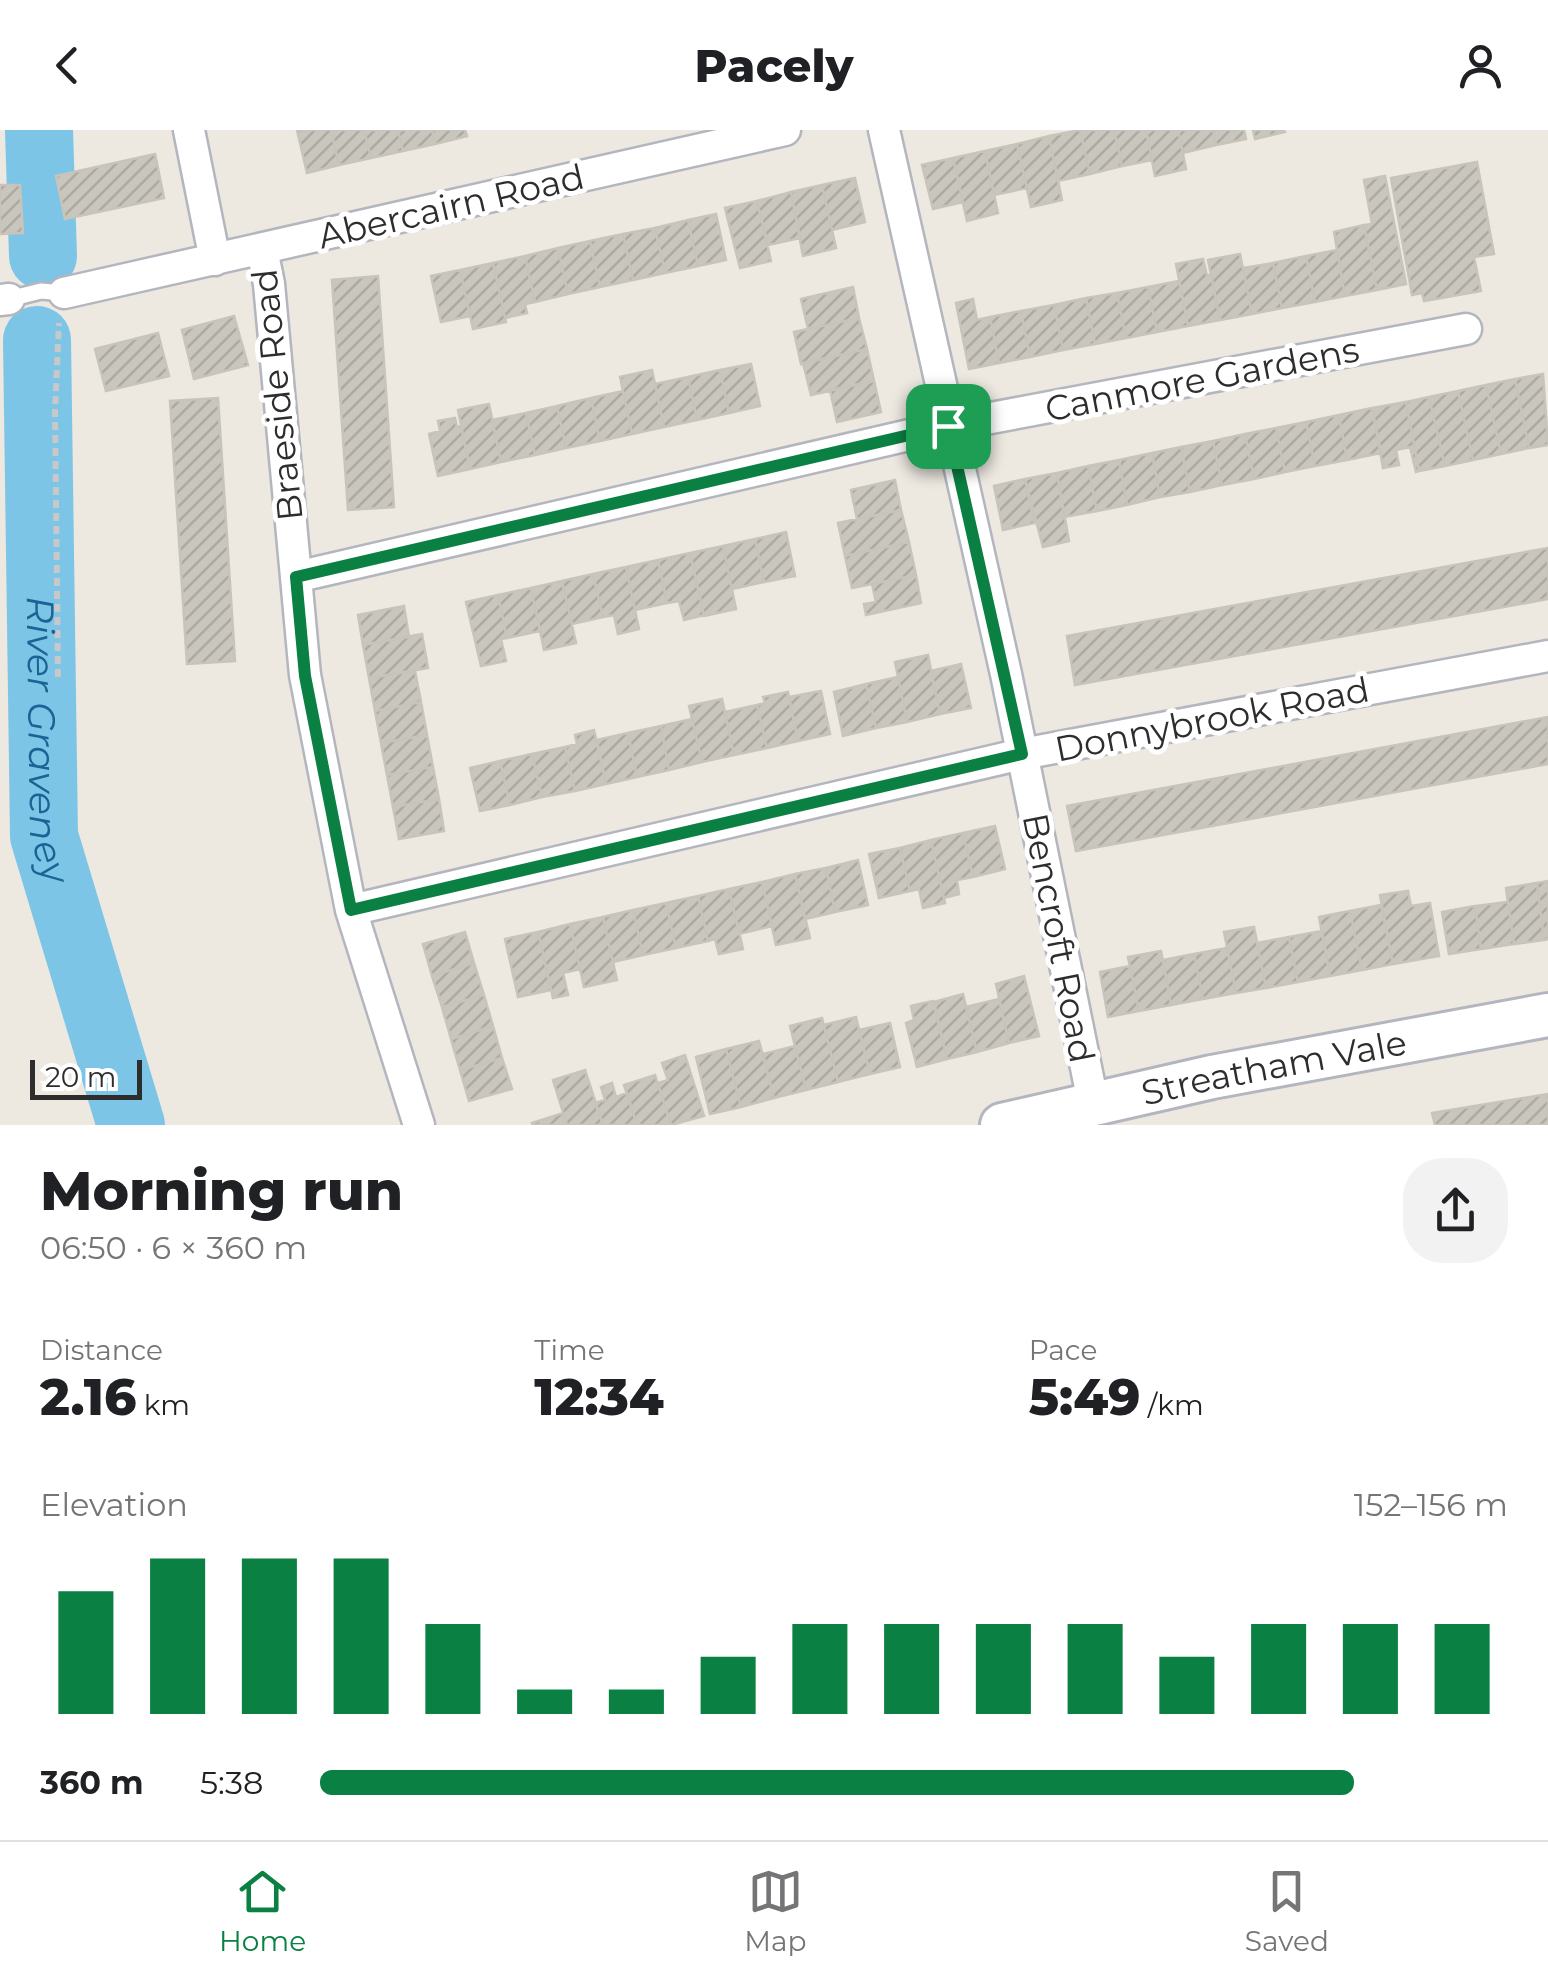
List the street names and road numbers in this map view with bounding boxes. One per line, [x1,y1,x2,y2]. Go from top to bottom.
street label: Abercairn Road [314,155,588,257]
street label: Braeside Road [242,267,312,523]
street label: Canmore Gardens [1041,327,1363,431]
street label: Donnybrook Road [1051,667,1373,771]
street label: Bencroft Road [1014,810,1104,1066]
street label: Streatham Vale [1137,1020,1410,1114]

